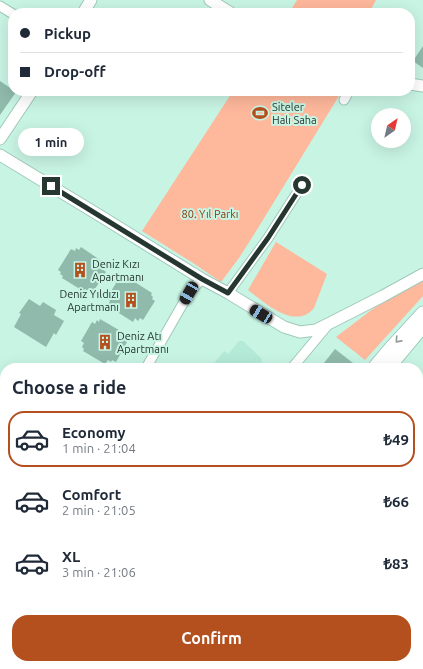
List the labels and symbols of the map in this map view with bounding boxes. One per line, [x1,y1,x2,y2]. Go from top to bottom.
place label: Siteler Halı Saha [272,101,317,126]
sports icon: Siteler Halı Saha [251,104,269,122]
north arrow [371,108,411,148]
callout: 1 min [18,128,84,156]
route start [293,176,311,194]
route end [42,177,60,195]
park label: 80. Yıl Parkı [181,208,239,220]
place label: Deniz Kızı Apartmanı [92,258,144,283]
building icon: Deniz Kızı Apartmanı [71,261,89,279]
car [178,280,200,306]
place label: Deniz Yıldızı Apartmanı [59,288,119,313]
building icon: Deniz Yıldızı Apartmanı [122,291,140,309]
car [248,303,274,325]
place label: Deniz Atı Apartmanı [117,330,169,355]
building icon: Deniz Atı Apartmanı [96,333,114,351]
one-way arrow [396,335,403,343]

